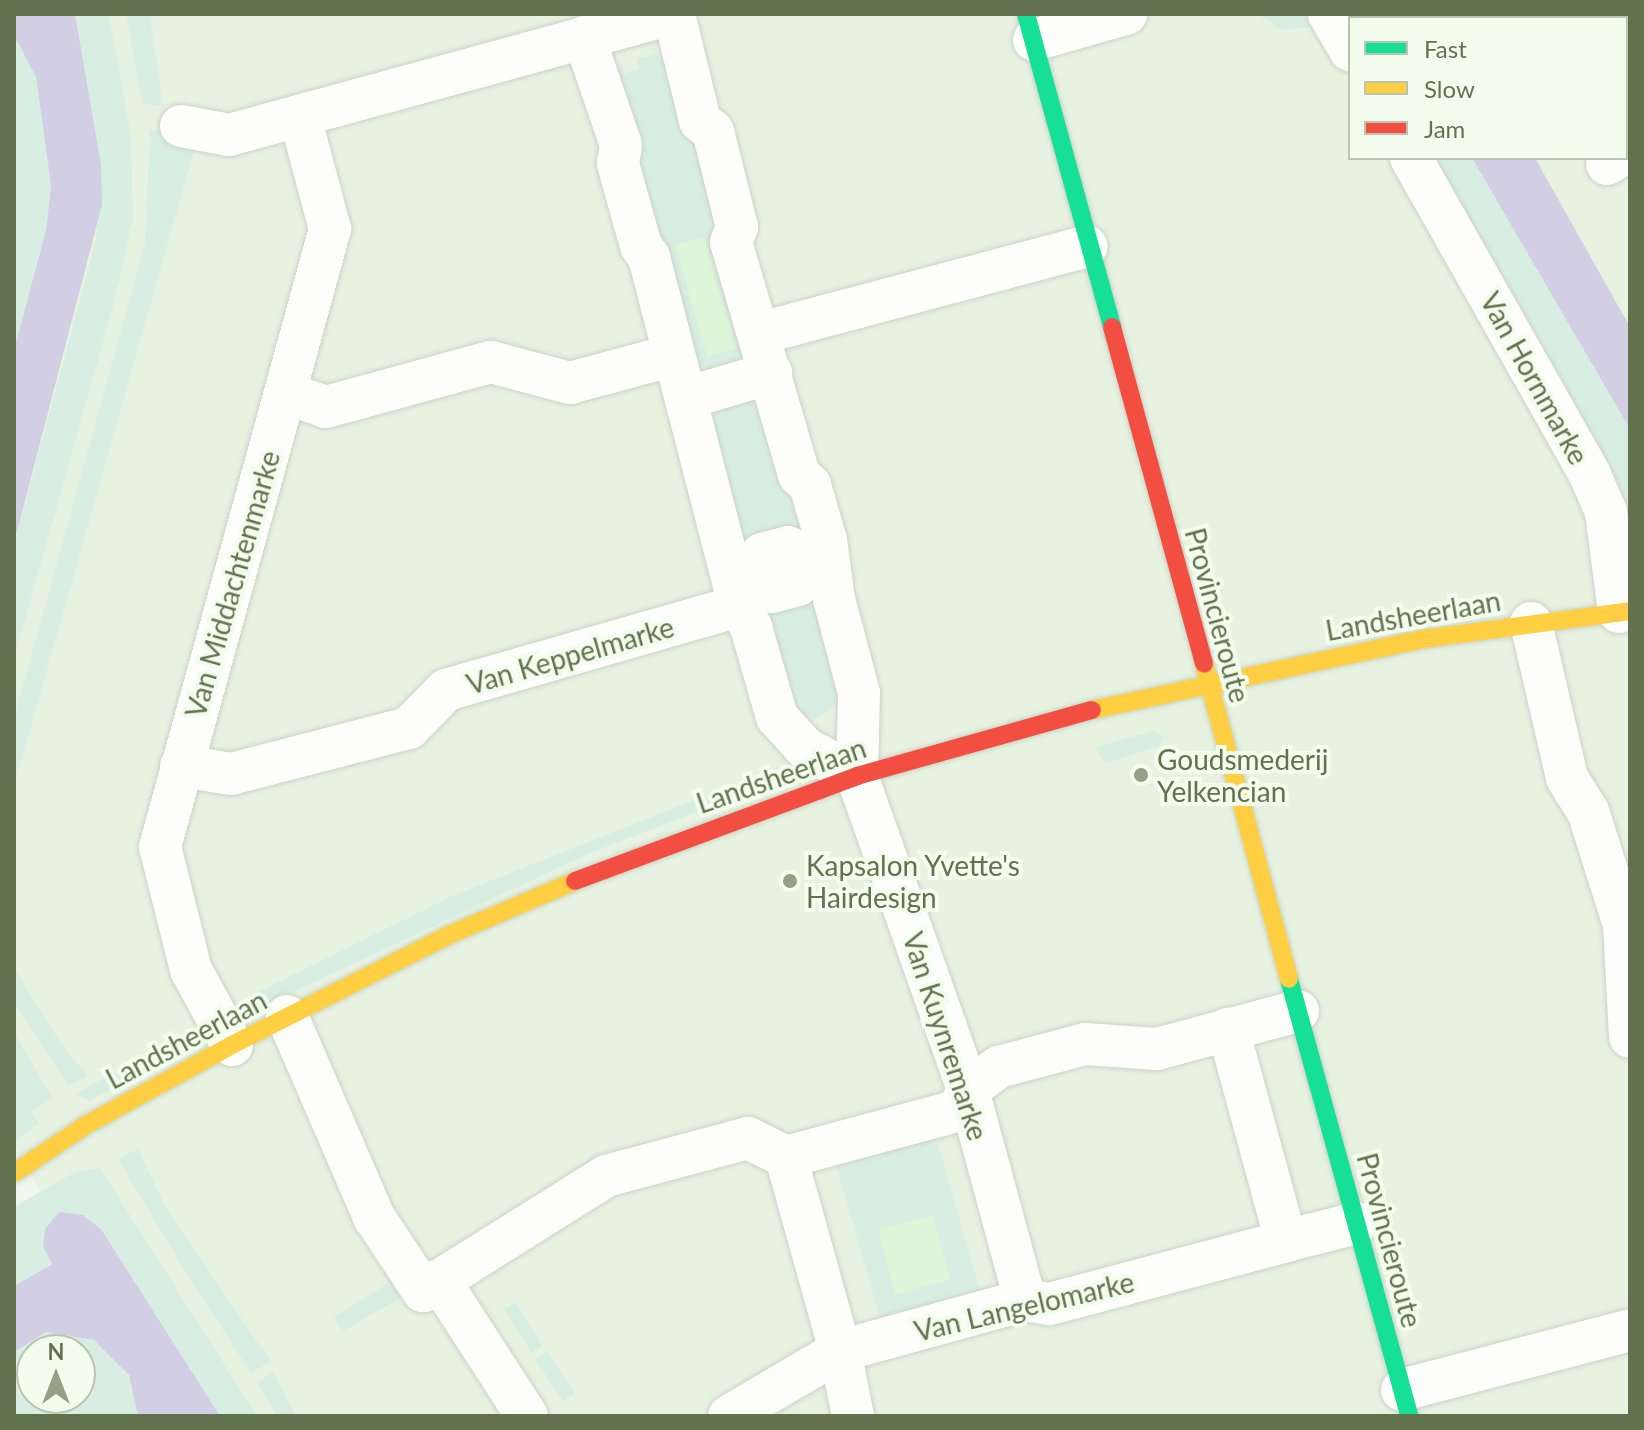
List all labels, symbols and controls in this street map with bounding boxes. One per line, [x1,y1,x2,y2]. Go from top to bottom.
legend [1348,16,1628,160]
text: Fast [1424,34,1467,63]
text: Slow [1424,74,1475,103]
text: Jam [1424,114,1465,143]
street label: Van Hornmarke [1474,286,1596,470]
street label: Van Middachtenmarke [178,447,286,721]
street label: Provincieroute [1179,524,1257,706]
street label: Landsheerlaan [1323,583,1503,647]
street label: Van Keppelmarke [463,609,677,701]
street label: Landsheerlaan [692,730,870,820]
place label: Goudsmederij Yelkencian [1157,742,1328,808]
marker: Goudsmederij Yelkencian [1132,766,1150,784]
place label: Kapsalon Yvette's Hairdesign [806,848,1021,914]
marker: Kapsalon Yvette's Hairdesign [781,872,799,890]
street label: Van Kuynremarke [897,928,995,1144]
street label: Landsheerlaan [100,983,272,1095]
street label: Provincieroute [1351,1149,1429,1331]
street label: Van Langelomarke [911,1264,1137,1348]
north arrow [16,1334,96,1414]
text: N [48,1338,64,1365]

